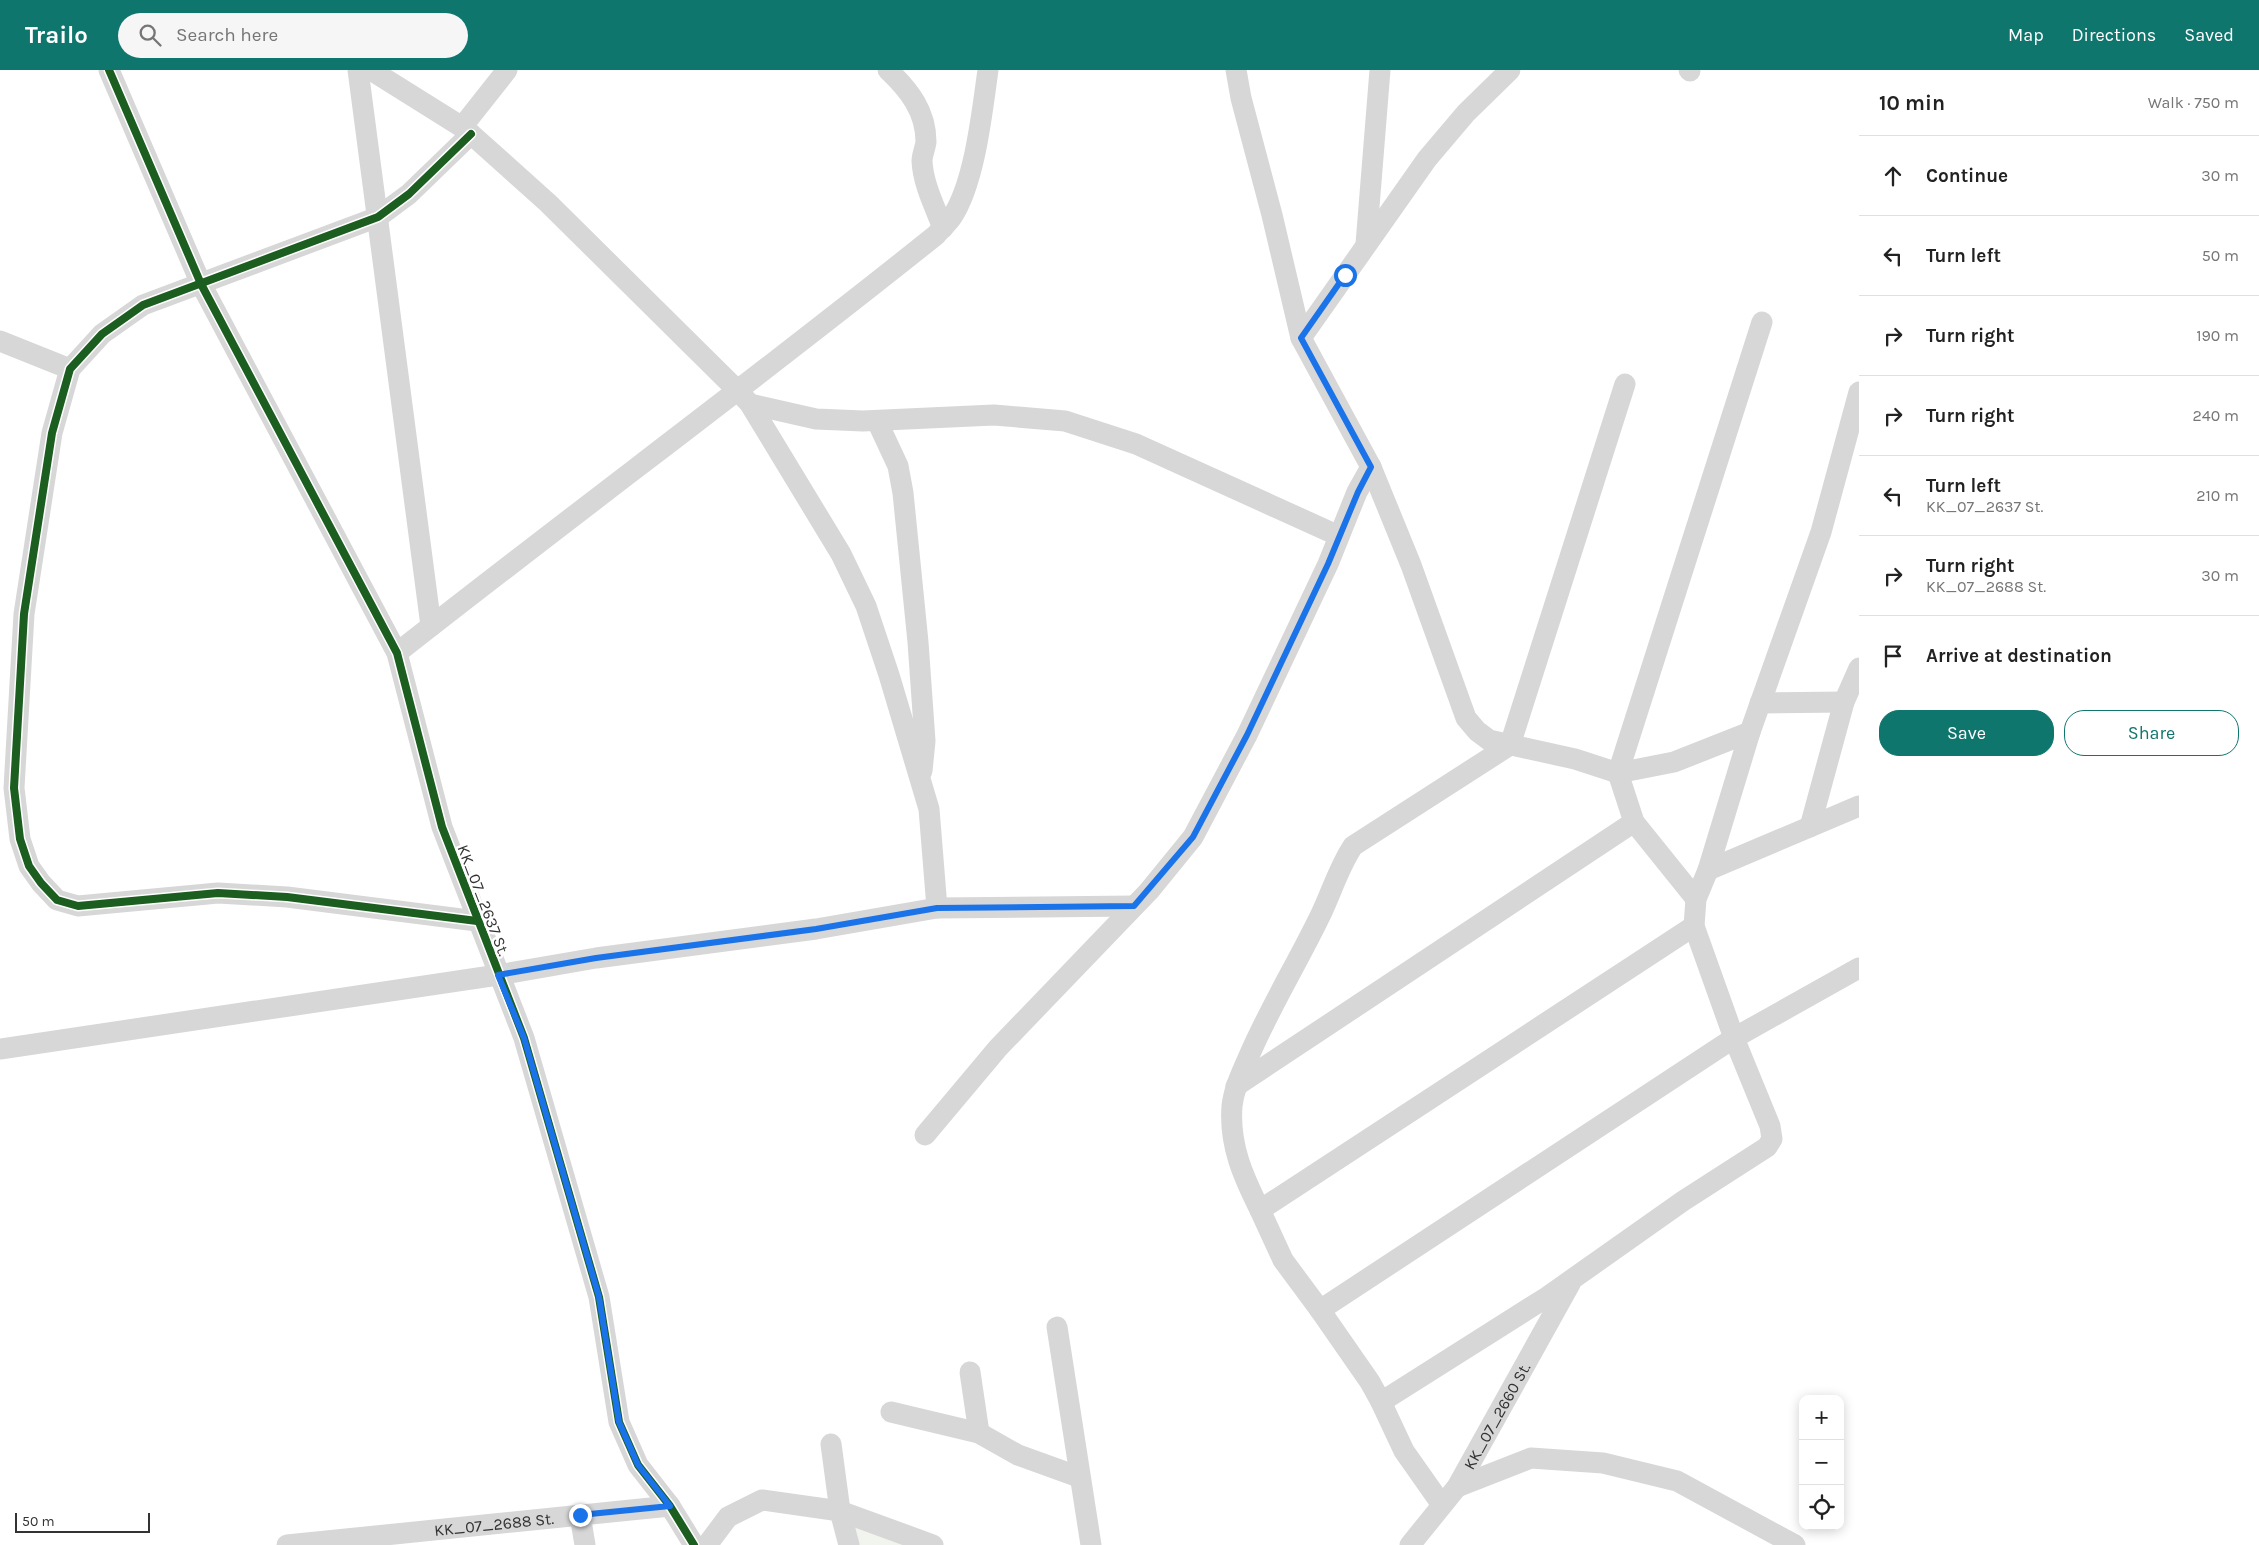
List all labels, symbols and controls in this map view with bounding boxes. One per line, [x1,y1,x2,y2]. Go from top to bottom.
search box [118,13,468,58]
text: Trailo [25,21,88,49]
icon: search [136,21,164,49]
text: Search here [176,24,278,46]
text: Map [2008,24,2044,46]
text: Directions [2072,24,2156,46]
text: Saved [2184,24,2234,46]
text: 10 min [1879,91,1945,115]
text: Walk · 750 m [2148,93,2239,112]
icon: ahead [1879,162,1907,190]
text: Continue [1926,165,2008,187]
text: 30 m [2201,166,2239,185]
icon: left [1879,242,1907,270]
text: Turn left [1926,245,2001,267]
text: 50 m [2202,246,2239,265]
route start [1334,264,1357,287]
icon: right [1879,322,1907,350]
text: Turn right [1926,325,2015,347]
text: 190 m [2196,326,2239,345]
icon: right [1879,402,1907,430]
text: Turn right [1926,405,2015,427]
text: 240 m [2193,406,2239,425]
text: Turn left [1926,475,2001,497]
icon: left [1879,482,1907,510]
text: 210 m [2196,486,2239,505]
text: KK_07_2637 St. [1926,497,2043,516]
text: Turn right [1926,555,2015,577]
icon: right [1879,562,1907,590]
text: 30 m [2201,566,2239,585]
text: KK_07_2688 St. [1926,577,2046,596]
icon: arrive [1879,642,1907,670]
text: Arrive at destination [1926,645,2112,667]
button: Save [1879,710,2054,756]
button: Share [2064,710,2239,756]
street label: KK_07_2637 St. [454,842,513,958]
street label: KK_07_2660 St. [1460,1359,1534,1473]
map controls [1799,1395,1844,1530]
button: + [1799,1395,1844,1440]
button: − [1799,1440,1844,1485]
button: locate [1799,1485,1844,1530]
route end [569,1504,592,1527]
street label: KK_07_2688 St. [433,1509,555,1540]
scale bar [15,1510,150,1533]
text: 50 m [22,1513,55,1530]

